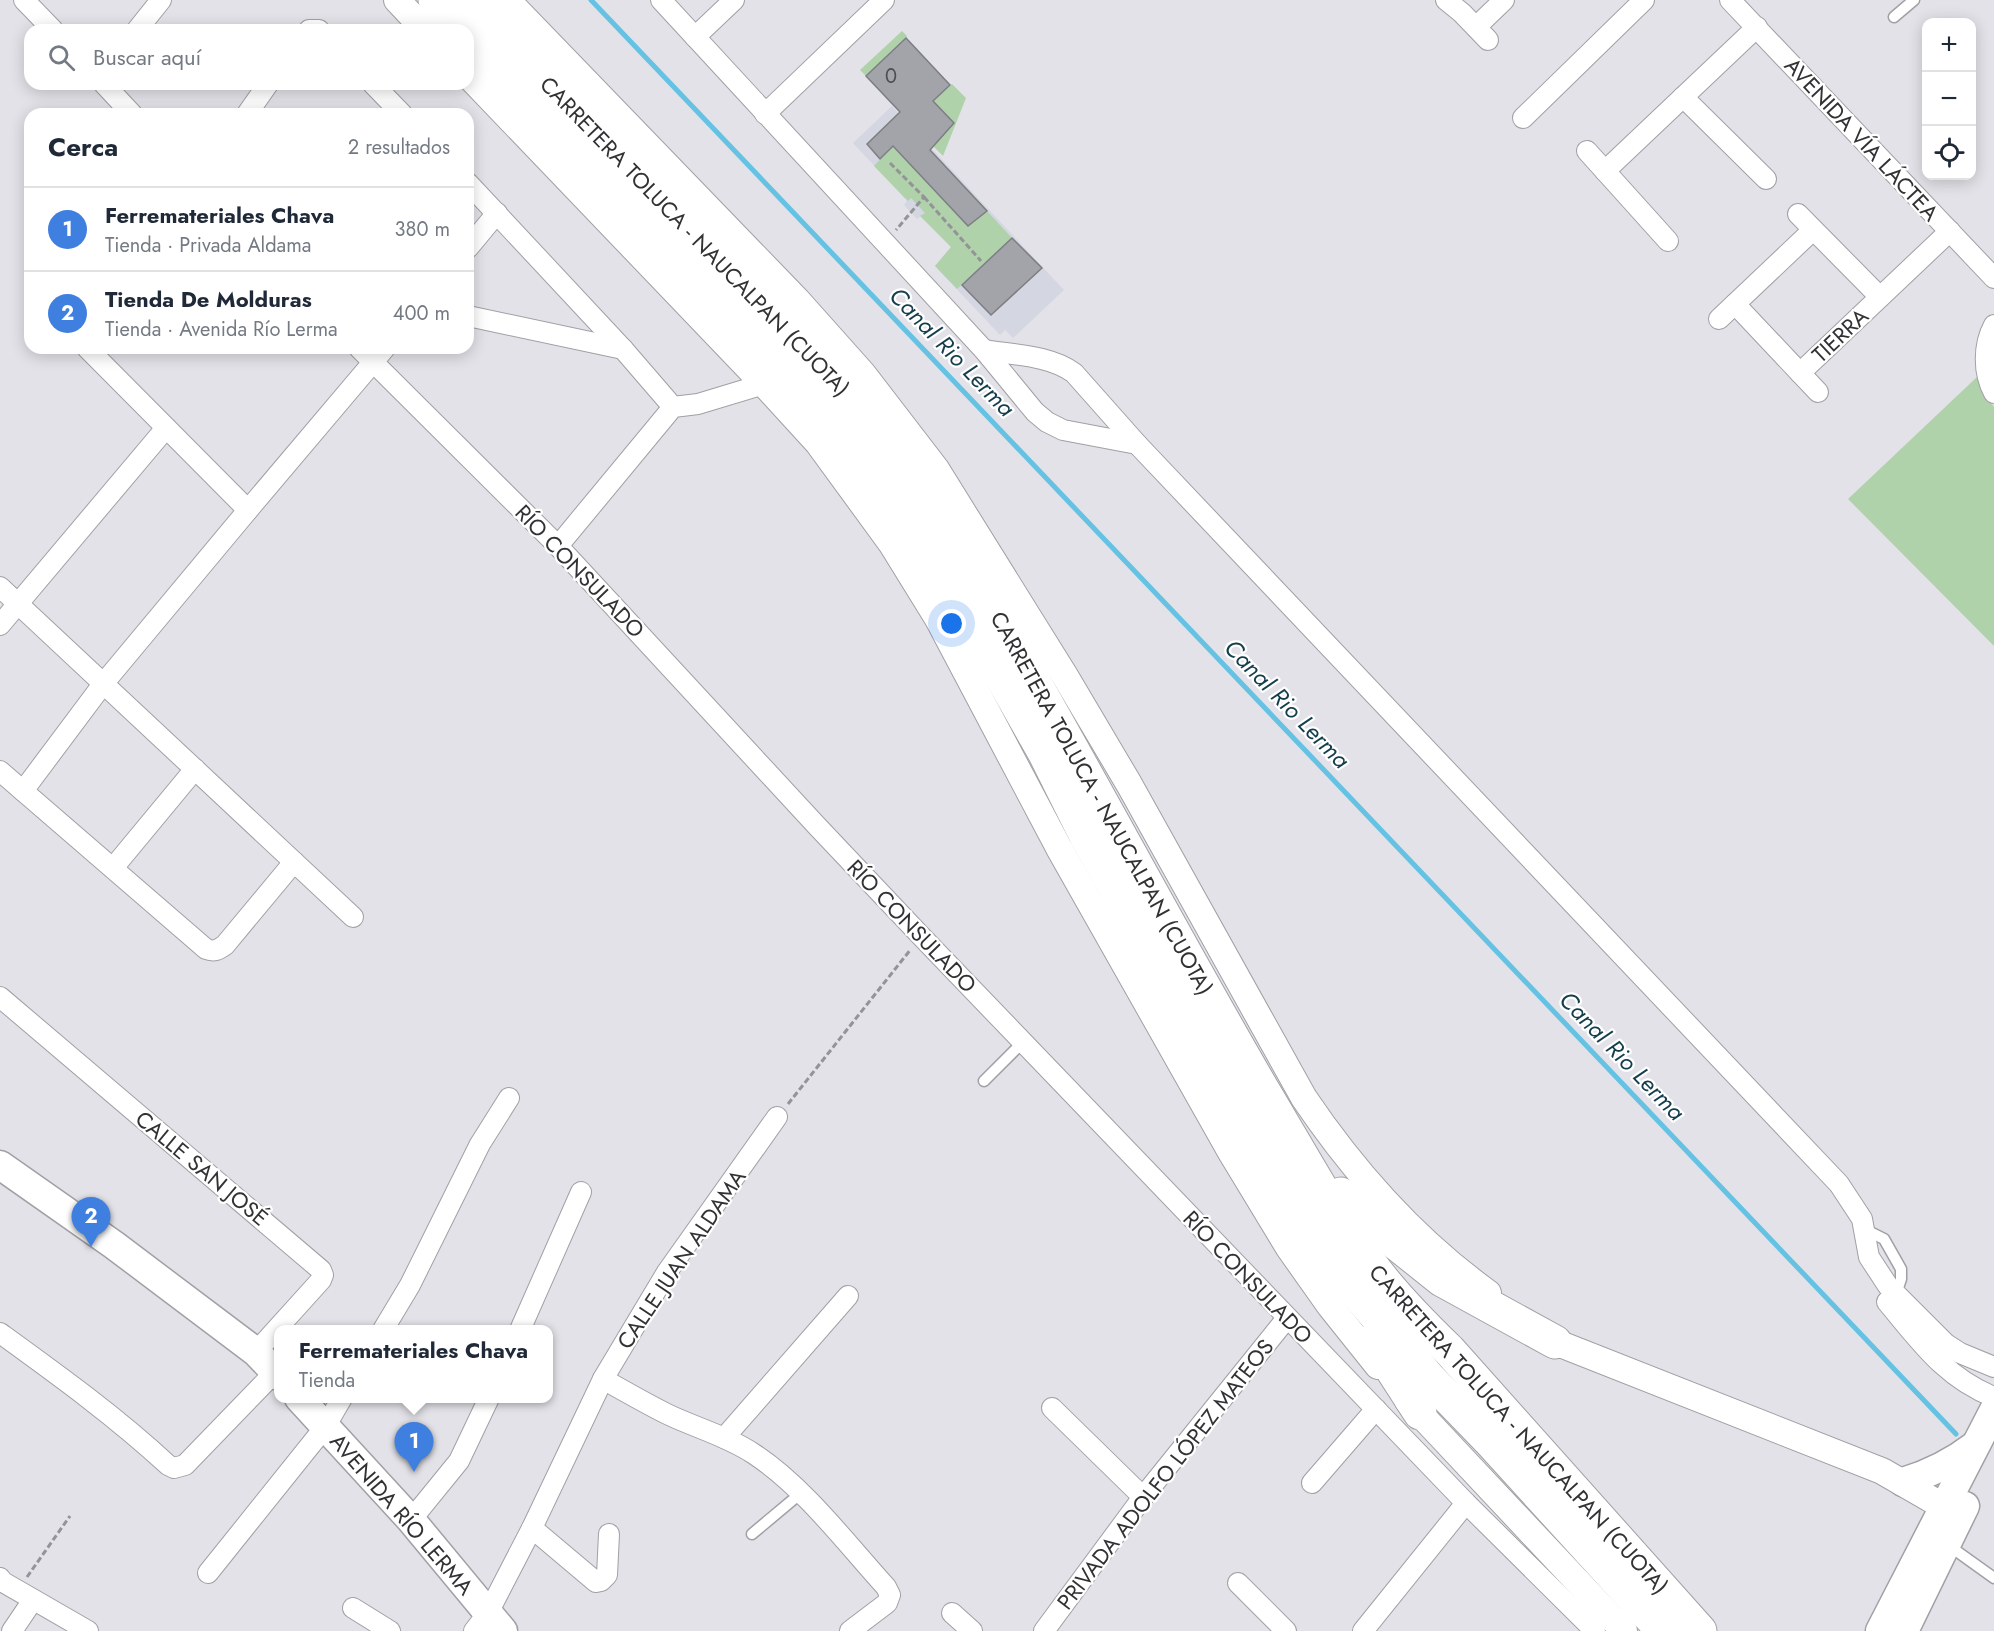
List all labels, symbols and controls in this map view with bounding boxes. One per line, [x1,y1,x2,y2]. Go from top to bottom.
map controls [1922,18,1976,180]
button: + [1922,18,1976,72]
search box [24,24,474,90]
icon: search [45,41,78,74]
text: Buscar aquí [93,41,201,73]
street label: AVENIDA VÍA LÁCTEA [1777,50,1947,228]
house number: 0 [885,62,897,91]
street label: CARRETERA TOLUCA - NAUCALPAN (CUOTA) [533,69,857,403]
button: − [1922,72,1976,126]
button: locate [1922,126,1976,180]
text: Cerca [48,128,118,166]
text: 2 resultados [348,133,450,162]
text: Ferremateriales Chava [105,199,334,231]
text: 1 [62,215,73,244]
text: 380 m [395,215,450,244]
text: Tienda · Privada Aldama [105,231,311,260]
water label: Canal Rio Lerma [881,279,1023,424]
text: Tienda De Molduras [105,283,312,315]
text: 2 [61,299,74,328]
text: 400 m [393,299,450,328]
street label: TIERRA [1805,300,1876,370]
text: Tienda · Avenida Río Lerma [105,315,338,344]
street label: RÍO CONSULADO [508,497,652,645]
street label: CARRETERA TOLUCA - NAUCALPAN (CUOTA) [983,605,1221,1001]
your location [937,609,966,638]
water label: Canal Rio Lerma [1216,631,1358,776]
street label: RÍO CONSULADO [840,852,984,1000]
water label: Canal Rio Lerma [1551,983,1693,1128]
street label: CALLE SAN JOSÉ [129,1103,275,1233]
street label: CALLE JUAN ALDAMA [609,1162,753,1355]
pin: 2 [72,1198,110,1247]
street label: RÍO CONSULADO [1176,1203,1320,1351]
street label: CARRETERA TOLUCA - NAUCALPAN (CUOTA) [1362,1257,1676,1601]
popup [274,1325,553,1403]
street label: PRIVADA ADOLFO LÓPEZ MATEOS [1049,1332,1281,1616]
text: Ferremateriales Chava [299,1334,528,1366]
text: Tienda [299,1366,355,1395]
pin: 1 [394,1422,434,1472]
street label: AVENIDA RÍO LERMA [323,1426,482,1602]

